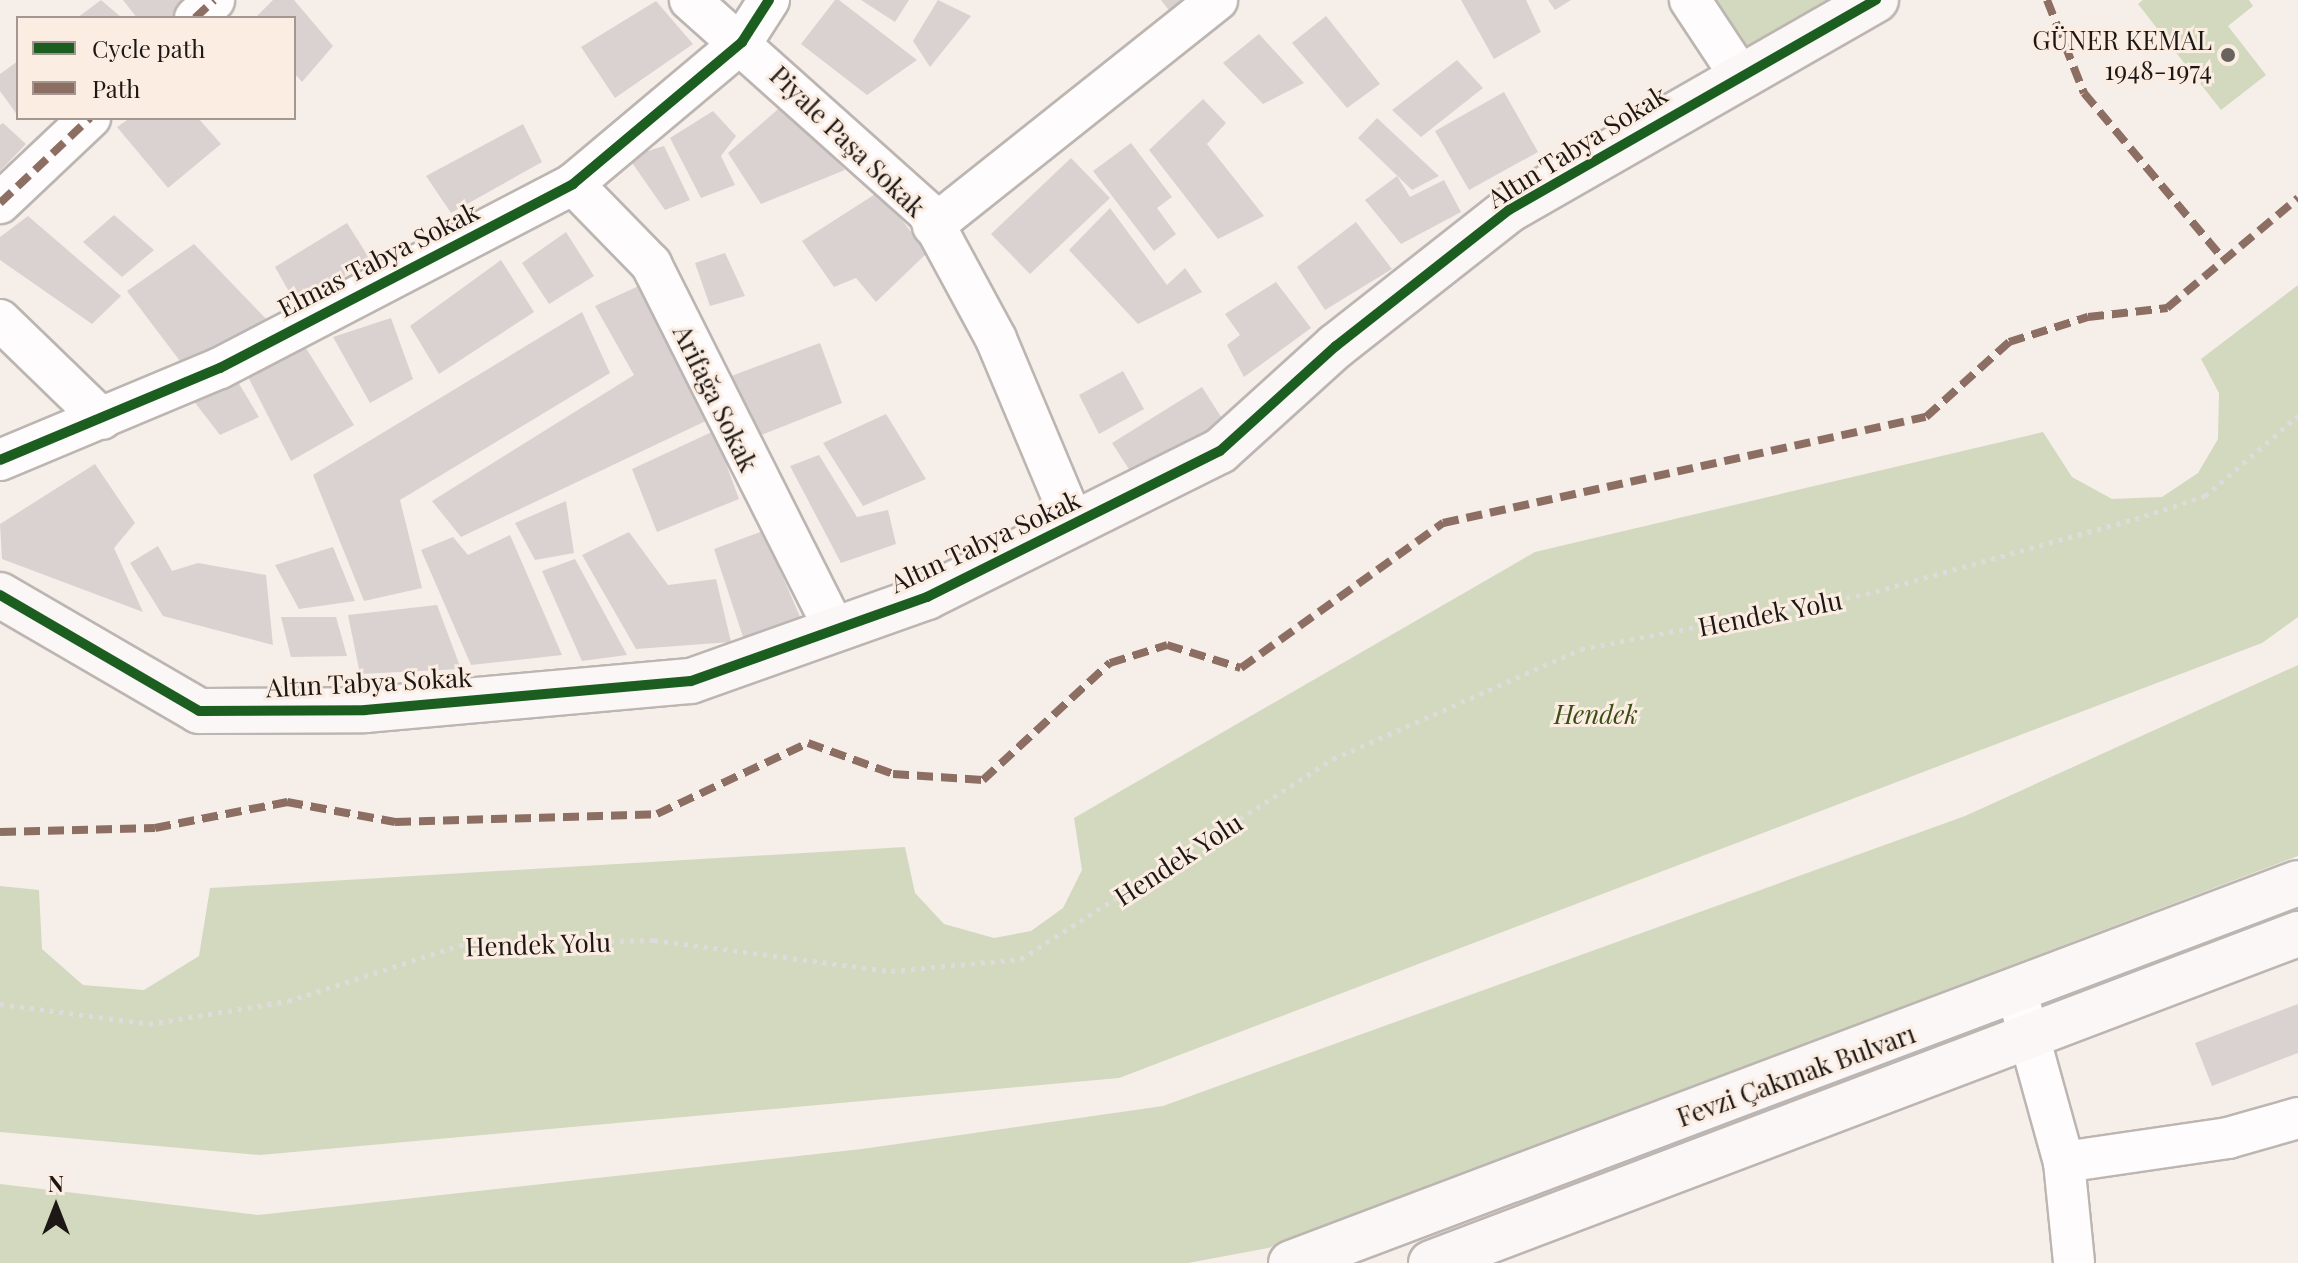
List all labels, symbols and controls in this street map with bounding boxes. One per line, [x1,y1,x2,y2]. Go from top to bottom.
legend [16,16,296,120]
place label: GÜNER KEMAL 1948-1974 [2032,24,2212,86]
text: Cycle path [92,32,205,64]
marker: GÜNER KEMAL 1948-1974 [2219,46,2237,64]
street label: Piyale Paşa Sokak [764,59,932,223]
text: Path [92,72,140,104]
street label: Altın Tabya Sokak [1481,78,1673,214]
street label: Elmas Tabya Sokak [272,195,484,323]
street label: Arifağa Sokak [667,320,765,476]
street label: Altın Tabya Sokak [884,483,1086,599]
street label: Hendek Yolu [1695,584,1845,642]
street label: Altın Tabya Sokak [265,661,473,703]
park label: Hendek [1554,698,1638,730]
street label: Hendek Yolu [1108,806,1248,912]
street label: Hendek Yolu [464,926,612,962]
street label: Fevzi Çakmak Bulvarı [1672,1017,1920,1133]
north arrow [16,1167,96,1247]
text: N [48,1168,64,1198]

